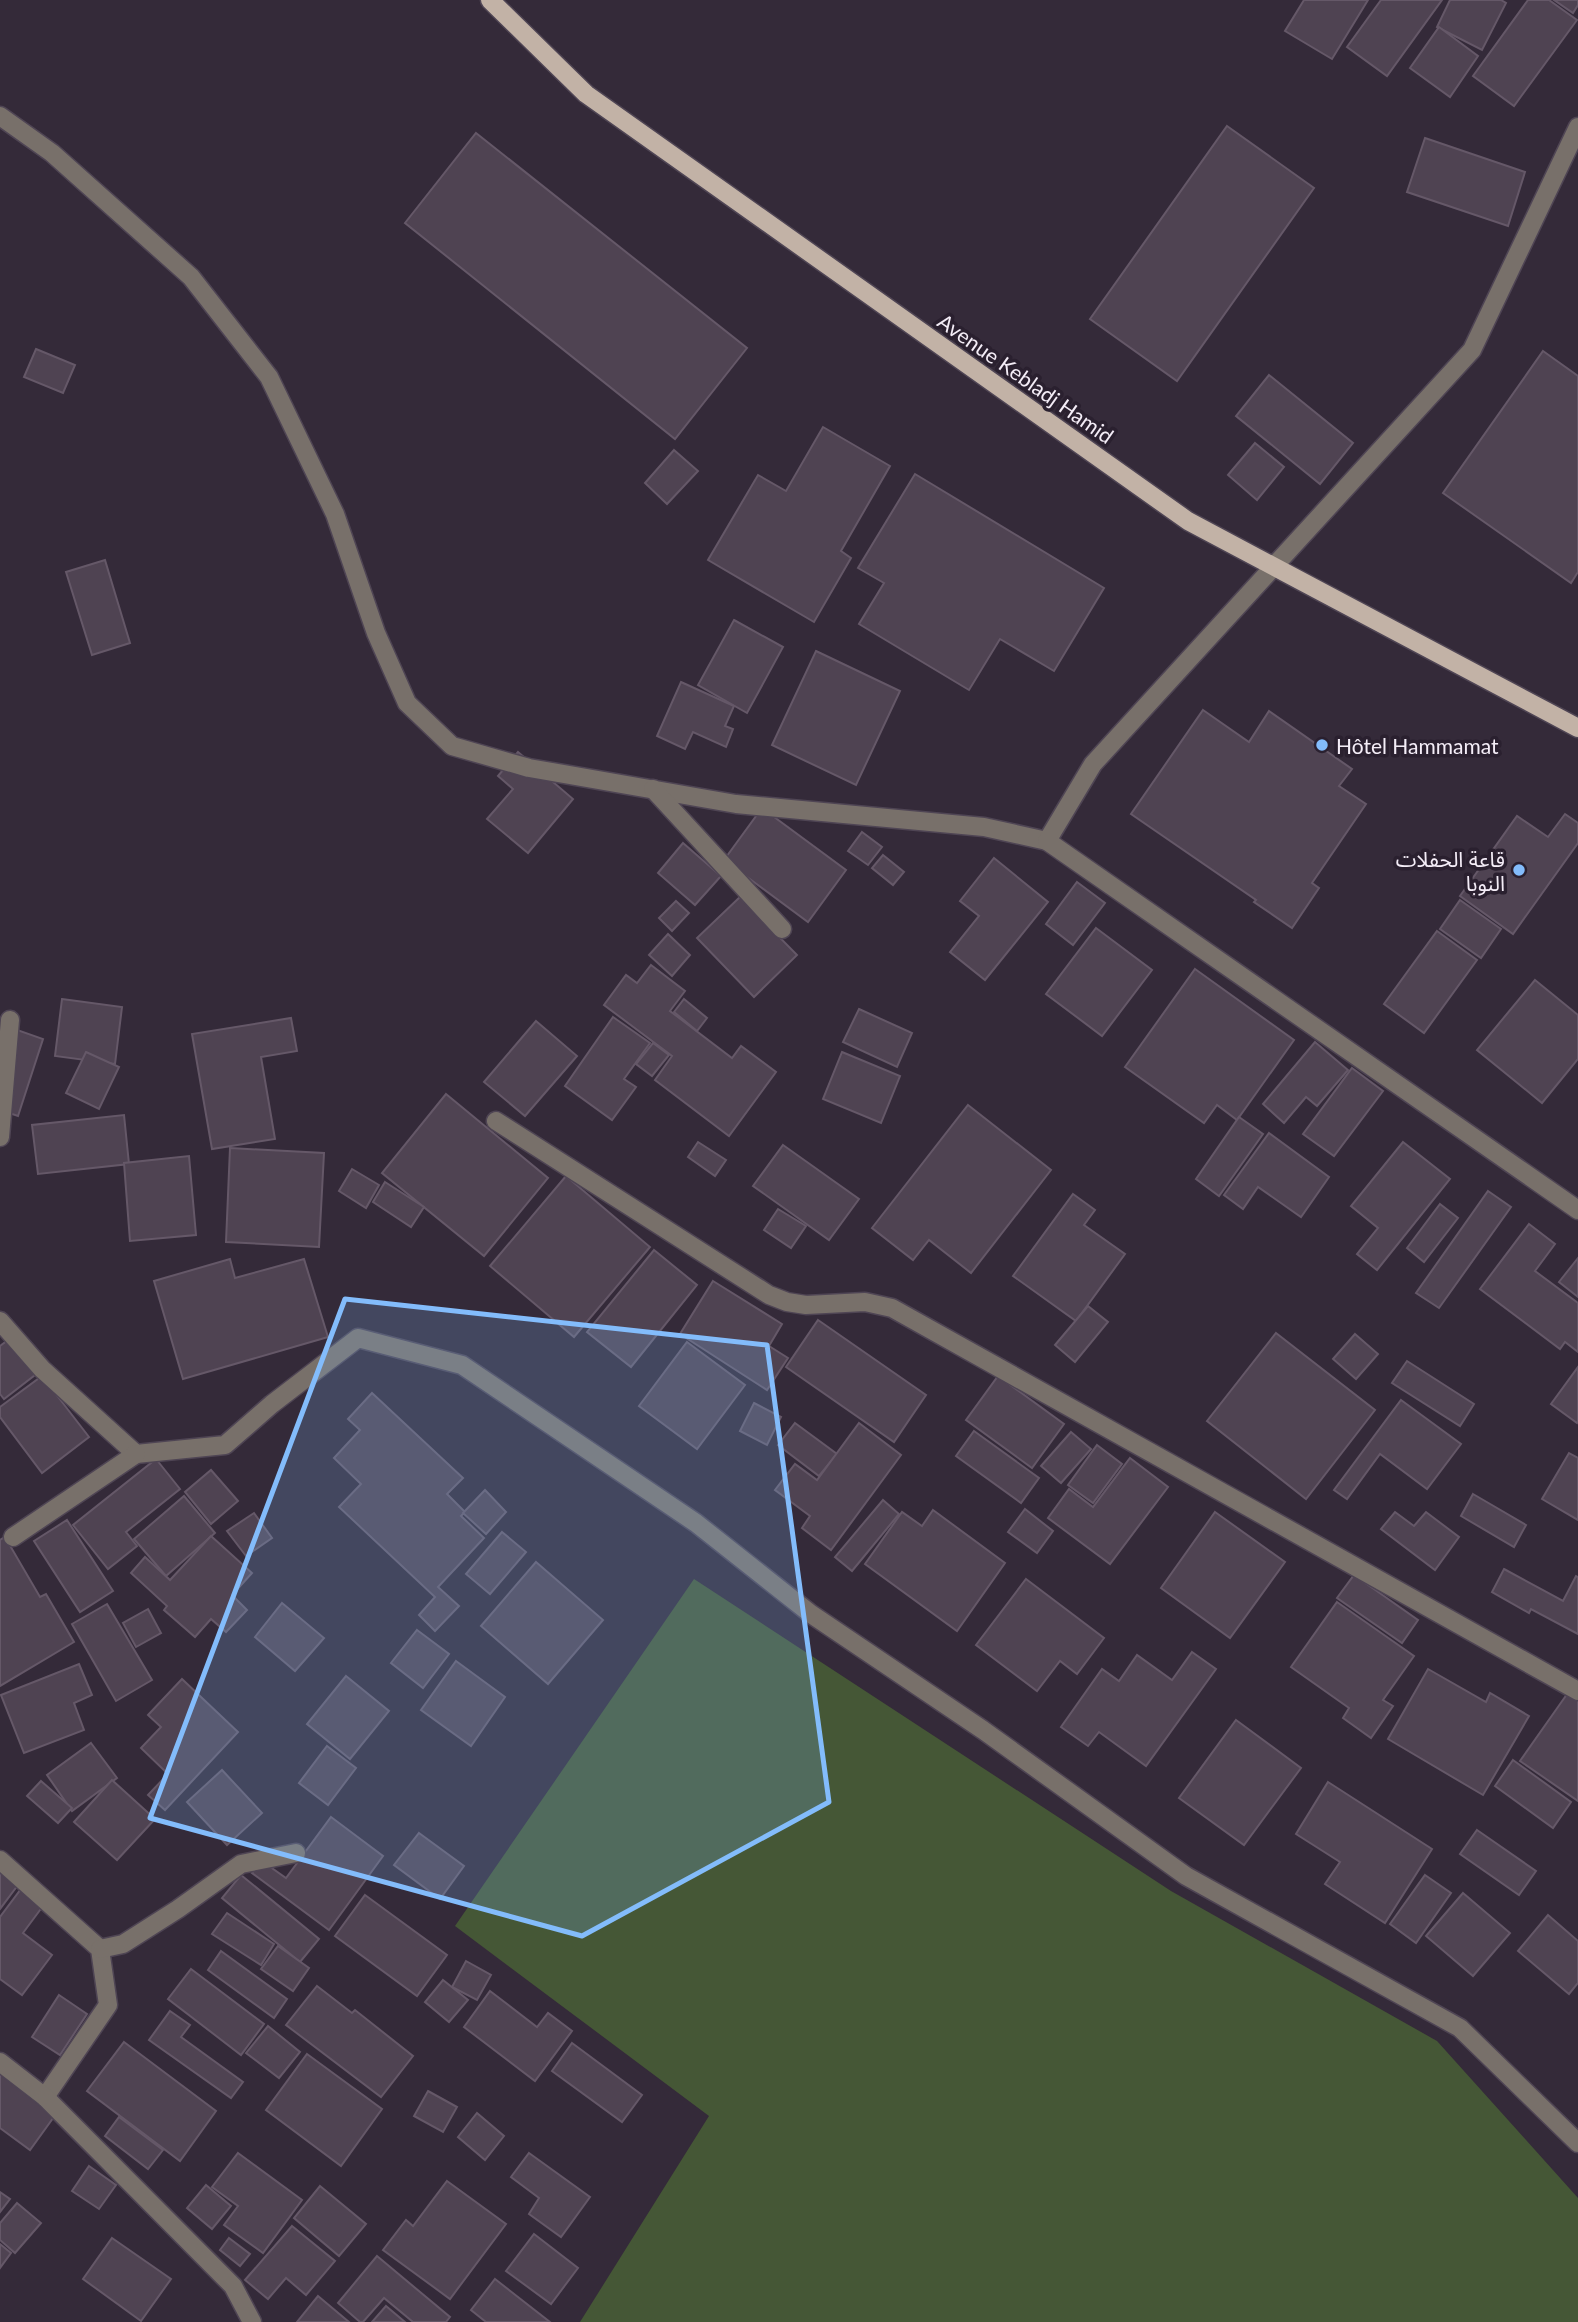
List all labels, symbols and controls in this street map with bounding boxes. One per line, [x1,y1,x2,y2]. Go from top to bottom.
street label: Avenue Kebladj Hamid [933,308,1119,448]
place label: Hôtel Hammamat [1336,733,1499,758]
marker: Hôtel Hammamat [1314,737,1330,753]
place label: قاعة الحفلات النوبا [1396,846,1505,896]
marker: قاعة الحفلات النوبا [1511,862,1527,878]

